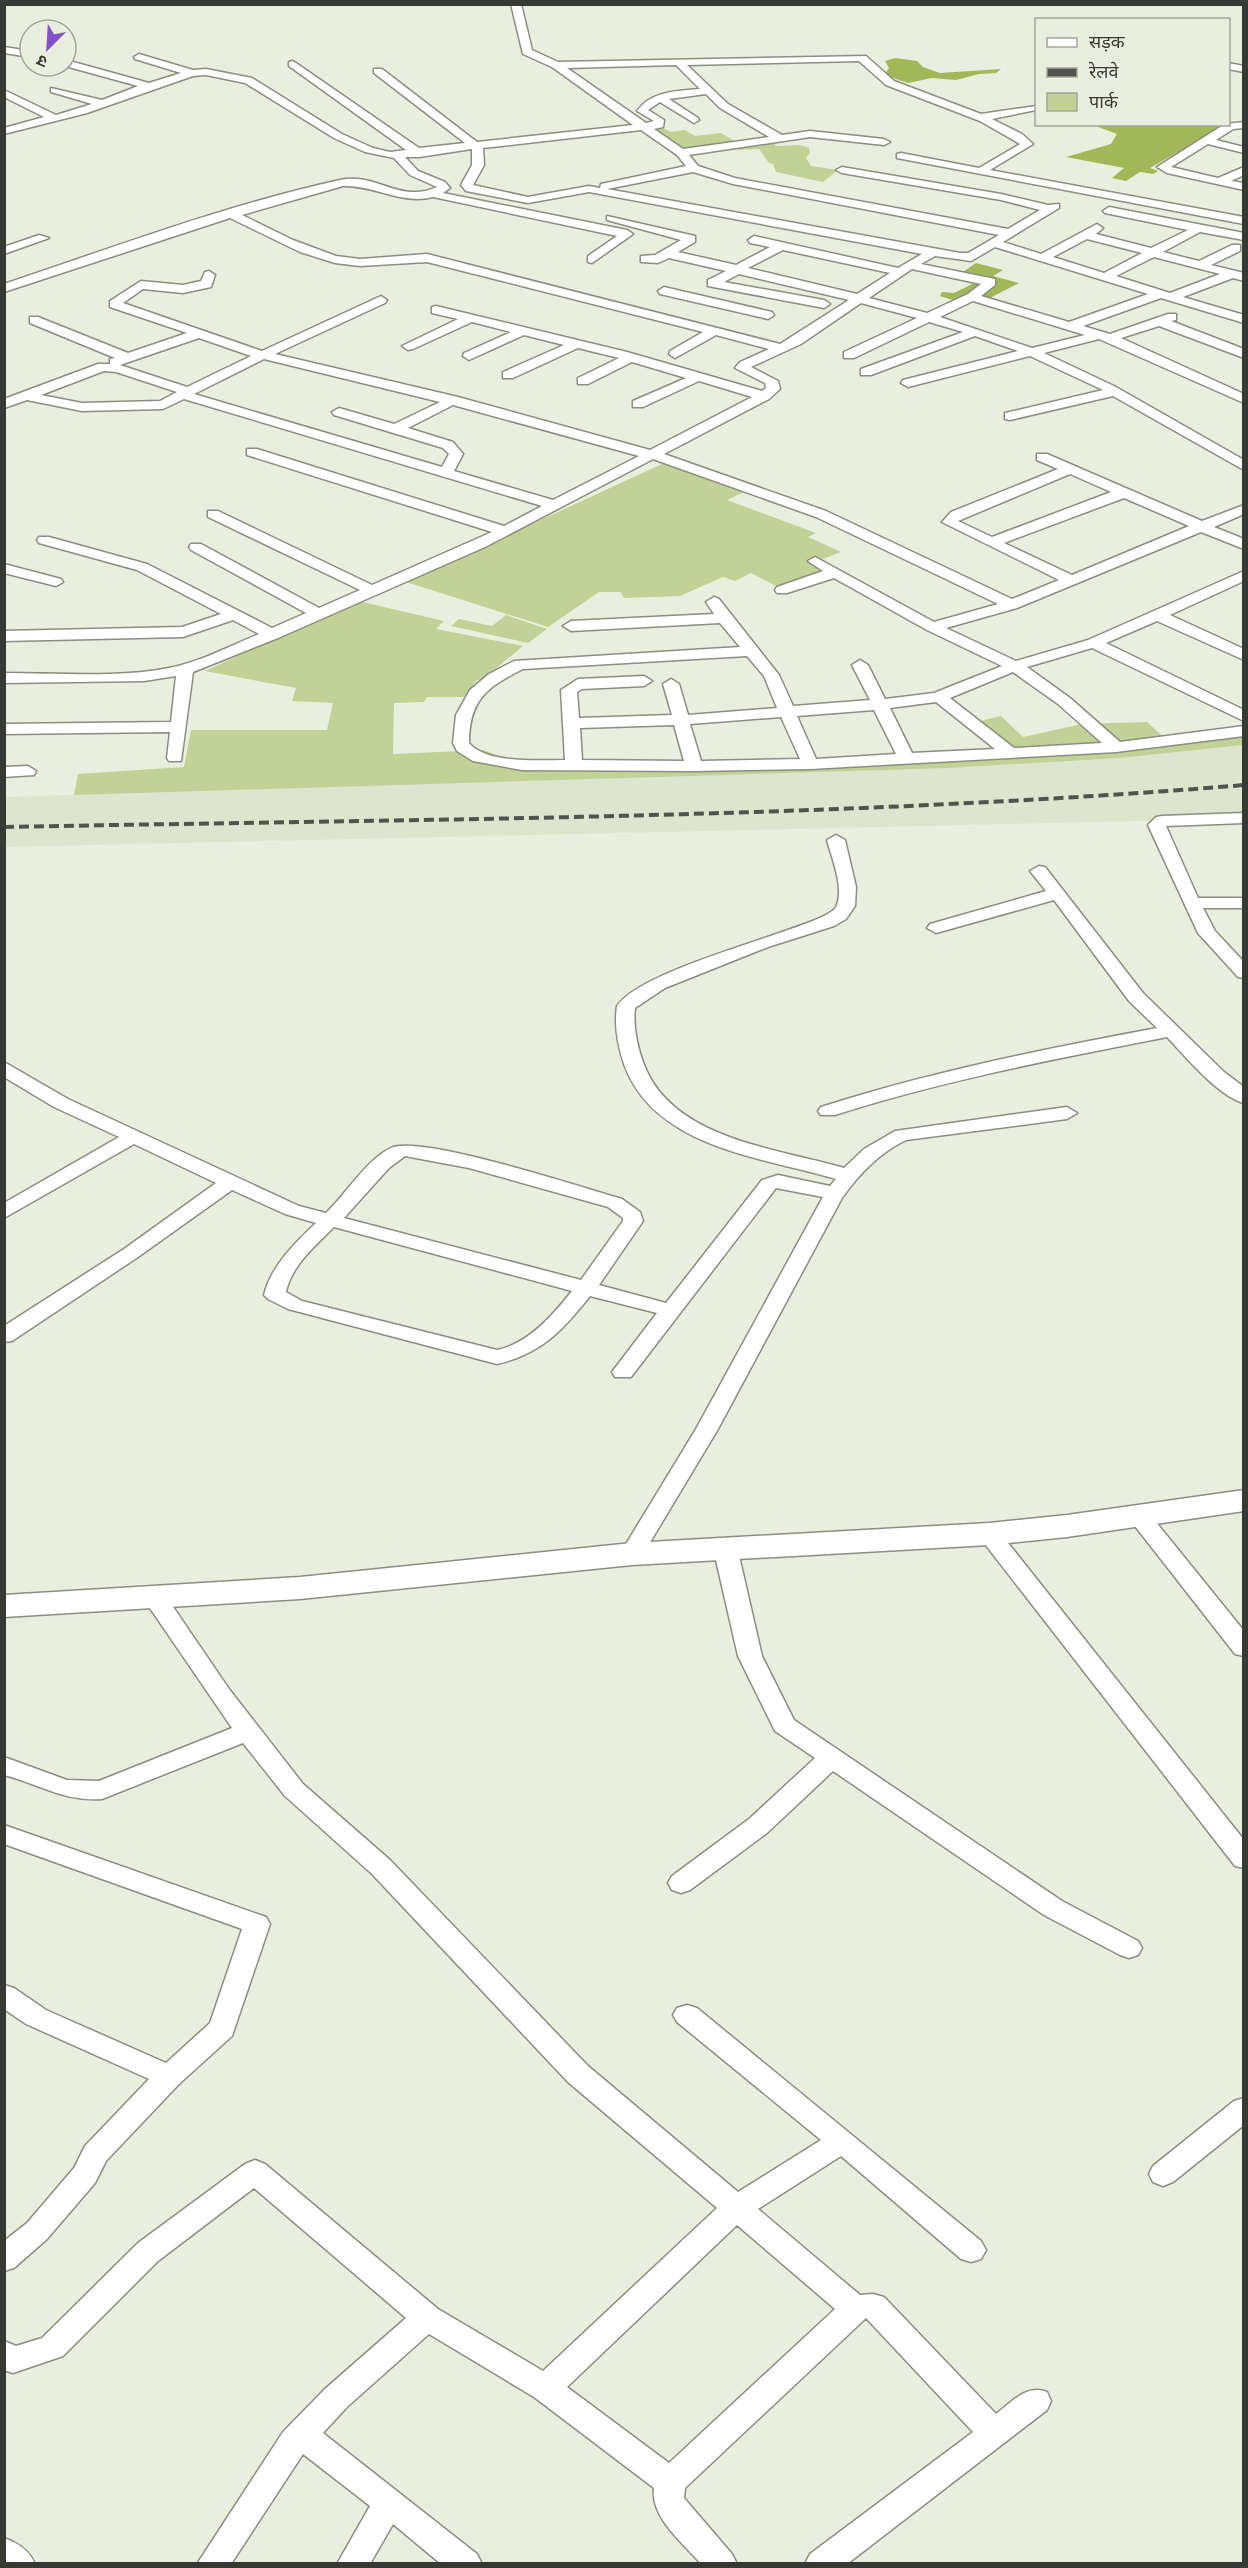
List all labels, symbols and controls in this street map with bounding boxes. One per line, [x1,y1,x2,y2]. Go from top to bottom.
north arrow [18,18,78,78]
legend [1035,18,1230,126]
text: सड़क [1089,32,1126,55]
text: उ [34,49,51,71]
text: रेलवे [1088,61,1120,85]
text: पार्क [1089,91,1119,115]

